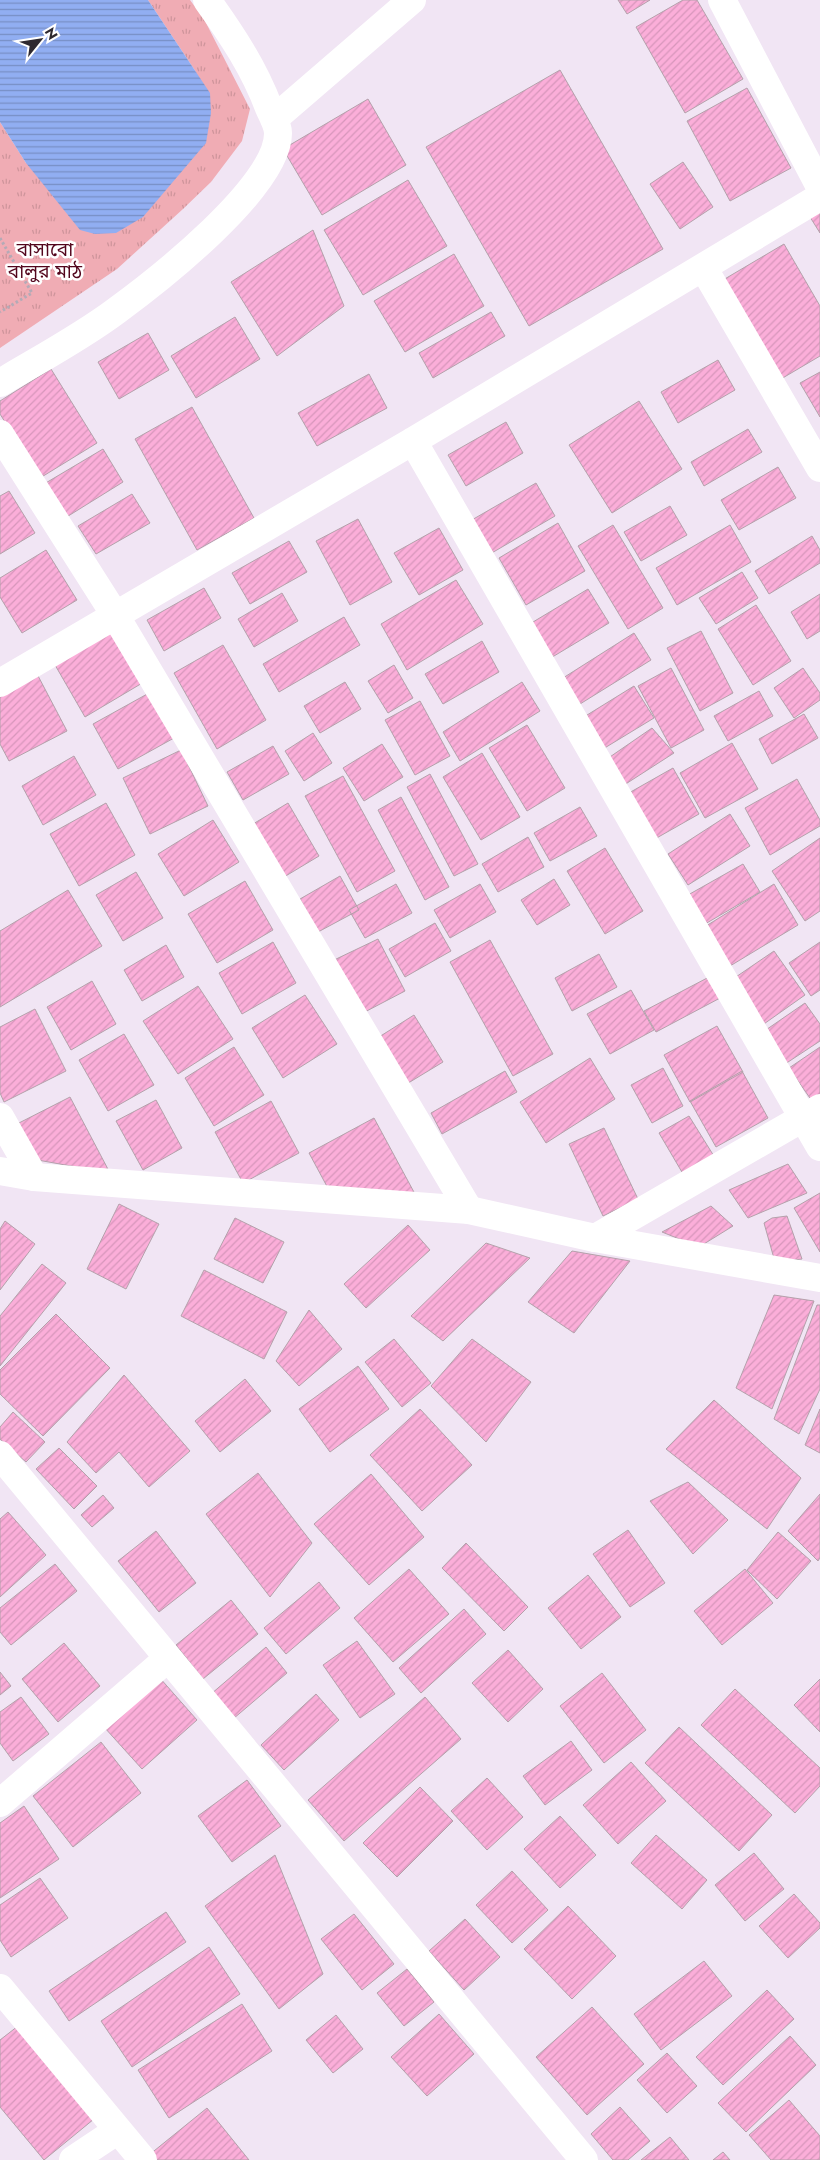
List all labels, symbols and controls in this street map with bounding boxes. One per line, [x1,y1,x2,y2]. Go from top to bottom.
north arrow [15,15,65,65]
text: N [40,24,63,43]
park label: বাসাবো বালুর মাঠ [7,236,83,285]

